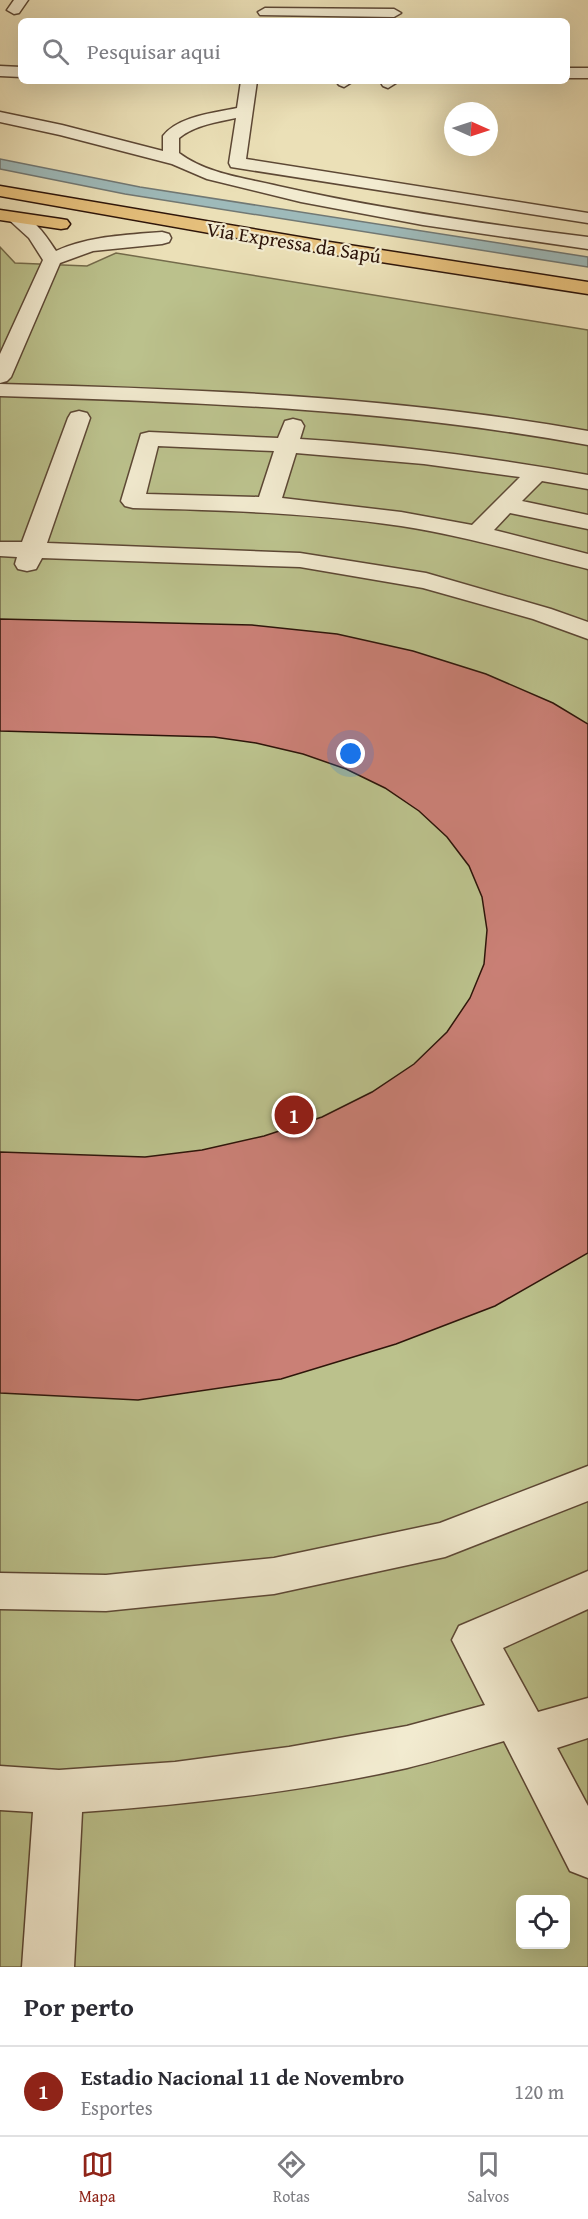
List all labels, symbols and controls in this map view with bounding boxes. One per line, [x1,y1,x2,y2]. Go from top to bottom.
search box [18,18,570,84]
icon: search [39,35,72,68]
text: Pesquisar aqui [87,35,221,67]
north arrow [444,102,498,156]
street label: Via Expressa da Sapú [205,214,383,270]
your location [336,739,365,768]
pin: 1 [274,1092,314,1138]
map controls [516,1895,570,1949]
button: locate [516,1895,570,1949]
text: Por perto [24,1987,134,2026]
text: Estadio Nacional 11 de Novembro [81,2061,404,2093]
text: 1 [38,2077,49,2106]
text: 120 m [514,2077,564,2106]
text: Esportes [81,2093,153,2122]
tab: Mapa [79,2148,116,2208]
tab: Rotas [273,2148,310,2208]
tab: Salvos [467,2148,509,2208]

